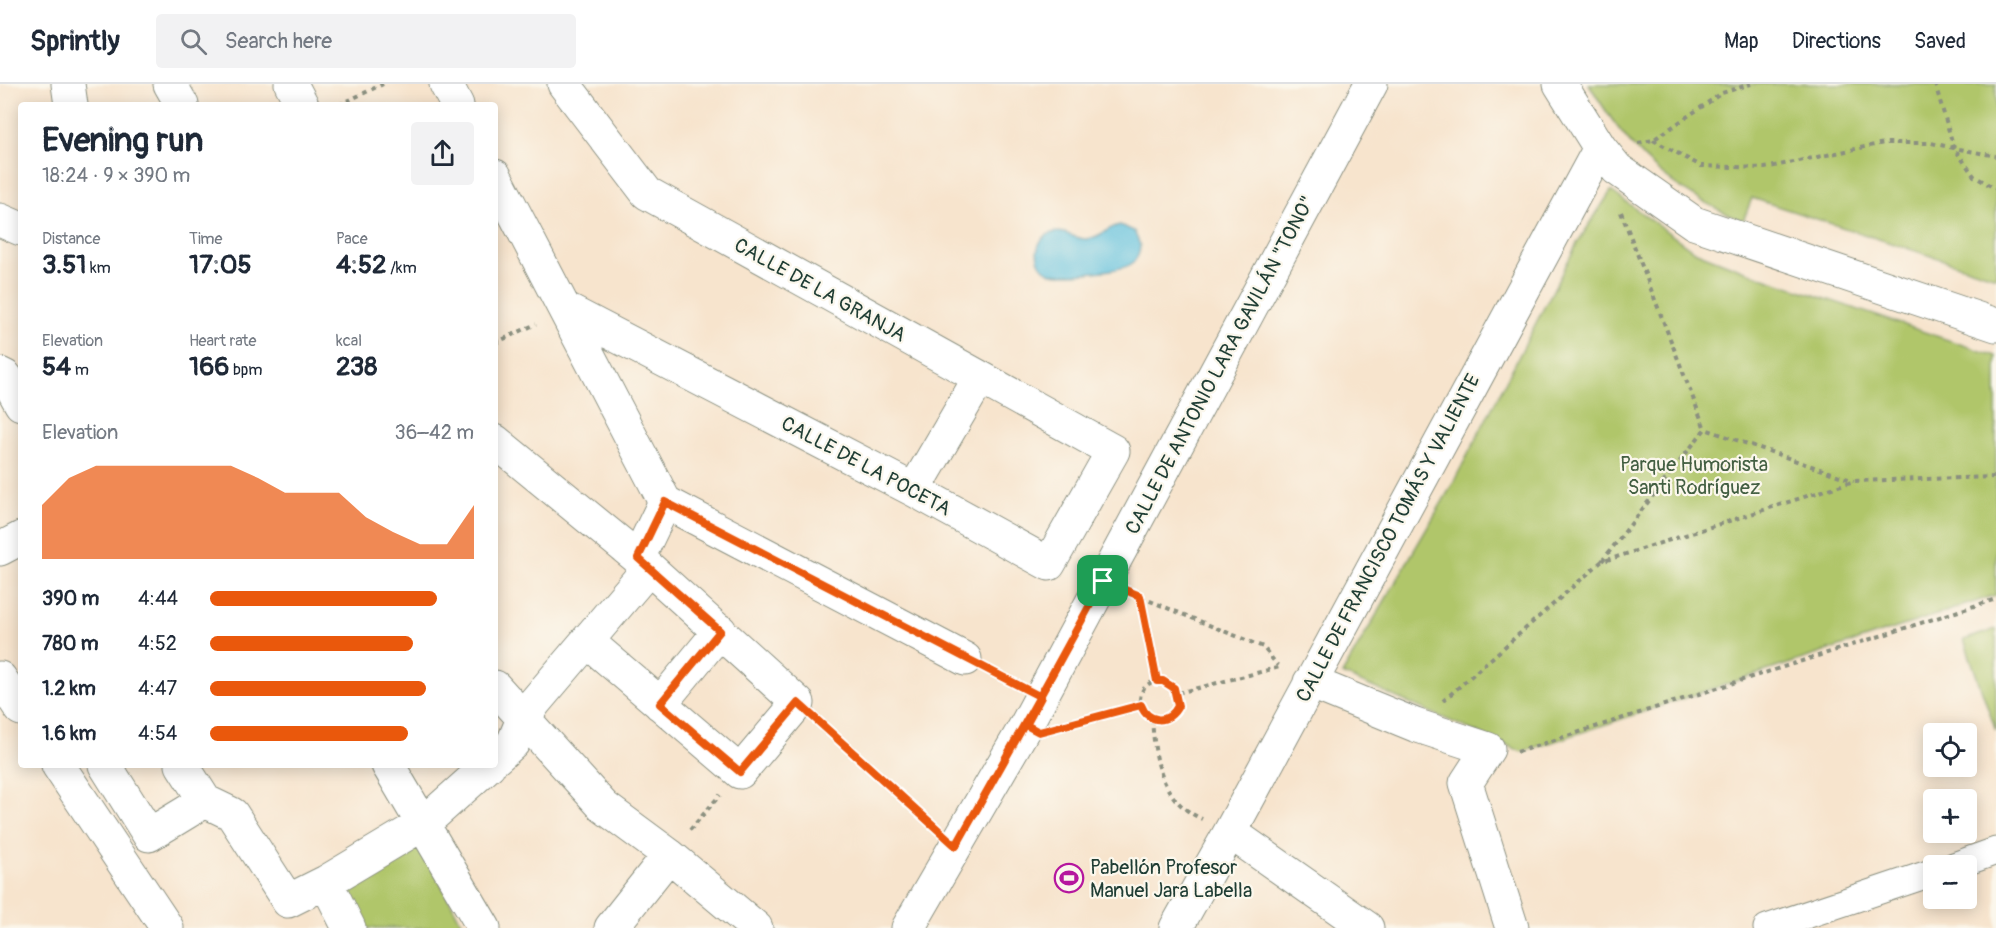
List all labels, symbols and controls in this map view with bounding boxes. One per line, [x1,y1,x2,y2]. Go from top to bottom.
search box [156,14,576,68]
text: Sprintly [30,24,120,59]
icon: search [177,25,210,58]
text: Search here [225,27,332,55]
text: Map [1724,28,1759,55]
text: Directions [1792,28,1881,55]
text: Saved [1914,28,1966,55]
text: Evening run [42,120,203,161]
button: share [411,122,474,185]
text: 18:24 · 9 × 390 m [42,163,190,188]
street label: CALLE DE ANTONIO LARA GAVILÁN "TONO" [1120,192,1320,538]
text: Distance [42,229,101,249]
text: Time [189,229,222,249]
text: Pace [336,229,368,249]
street label: CALLE DE LA GRANJA [730,232,910,348]
text: 3.51 [42,249,86,281]
text: 17:05 [189,249,252,281]
text: 4:52 [336,249,387,281]
text: km [86,258,111,278]
text: /km [387,258,417,278]
text: Elevation [42,331,103,351]
text: Heart rate [189,331,256,351]
text: kcal [336,331,362,351]
text: 54 [42,351,71,383]
text: 166 [189,351,229,383]
text: 238 [336,351,377,383]
text: m [71,360,89,380]
text: bpm [229,360,263,380]
street label: CALLE DE FRANCISCO TOMÁS Y VALIENTE [1291,370,1485,706]
street label: CALLE DE LA POCETA [777,411,955,521]
text: Elevation [42,420,118,445]
text: 36–42 m [395,420,474,445]
park label: Parque Humorista Santi Rodríguez [1620,452,1768,500]
pin [1077,555,1128,606]
icon: arrive [1086,564,1119,597]
text: 390 m [42,586,99,611]
text: 4:44 [138,586,178,611]
text: 780 m [42,631,98,656]
text: 4:52 [138,631,177,656]
text: 1.2 km [42,676,96,701]
text: 4:47 [138,676,177,701]
text: 1.6 km [42,721,96,746]
text: 4:54 [138,721,177,746]
map controls [1923,723,1977,909]
button: locate [1923,723,1977,777]
button: + [1923,789,1977,843]
place label: Pabellón Profesor Manuel Jara Labella [1090,855,1252,903]
button: − [1923,855,1977,909]
sports icon: Pabellón Profesor Manuel Jara Labella [1053,862,1085,894]

